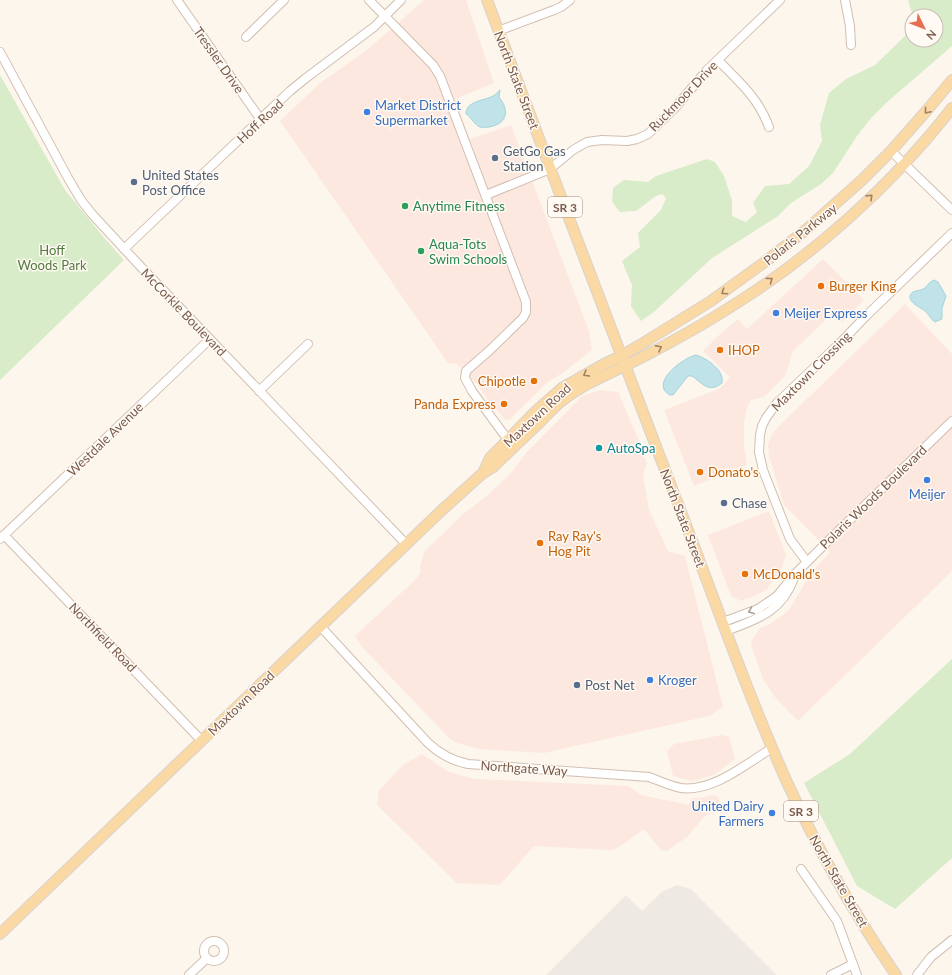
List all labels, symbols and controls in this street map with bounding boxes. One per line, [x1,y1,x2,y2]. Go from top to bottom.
north arrow [904,8,944,48]
street label: Tressler Drive [190,24,248,96]
text: N [924,28,939,43]
street label: North State Street [491,29,543,132]
street label: Ruckmoor Drive [645,57,721,135]
street label: Hoff Road [234,96,286,146]
place label: Market District Supermarket [375,97,461,128]
one-way arrow [925,106,932,113]
marker: Market District Supermarket [362,107,372,117]
place label: GetGo Gas Station [503,143,566,174]
marker: GetGo Gas Station [490,153,500,163]
place label: United States Post Office [142,167,219,198]
marker: United States Post Office [129,177,139,187]
one-way arrow [865,194,873,202]
road number: SR 3 [548,197,582,217]
place label: Anytime Fitness [413,198,505,214]
street label: Polaris Parkway [760,199,840,268]
marker: Anytime Fitness [400,201,410,211]
place label: Aqua-Tots Swim Schools [429,236,507,267]
park label: Hoff Woods Park [17,242,87,273]
marker: Aqua-Tots Swim Schools [416,246,426,256]
street label: McCorkle Boulevard [138,265,230,359]
one-way arrow [766,277,773,285]
place label: Burger King [829,278,896,294]
marker: Burger King [816,281,826,291]
one-way arrow [722,287,729,294]
place label: Meijer Express [784,305,868,321]
marker: Meijer Express [771,308,781,318]
street label: Maxtown Crossing [768,328,854,414]
place label: IHOP [728,342,760,358]
one-way arrow [655,345,663,353]
marker: IHOP [715,345,725,355]
one-way arrow [583,369,590,376]
place label: Chipotle [478,373,526,389]
marker: Chipotle [529,376,539,386]
street label: Maxtown Road [500,380,574,450]
place label: Panda Express [414,396,496,412]
street label: Westdale Avenue [64,399,146,479]
marker: Panda Express [499,399,509,409]
place label: AutoSpa [607,440,655,456]
street label: Polaris Woods Boulevard [816,442,930,552]
marker: AutoSpa [594,443,604,453]
place label: Donato's [708,464,759,480]
street label: North State Street [657,467,709,570]
marker: Donato's [695,467,705,477]
marker: Meijer [922,475,932,485]
place label: Meijer [909,486,946,502]
place label: Chase [732,495,767,511]
marker: Chase [719,498,729,508]
place label: Ray Ray's Hog Pit [548,528,602,559]
marker: Ray Ray's Hog Pit [535,538,545,548]
place label: McDonald's [753,566,821,582]
marker: McDonald's [740,569,750,579]
street label: Northfield Road [66,599,140,675]
one-way arrow [748,607,755,615]
street label: Maxtown Road [204,667,278,739]
place label: Kroger [658,672,697,688]
marker: Kroger [645,675,655,685]
place label: Post Net [585,677,635,693]
marker: Post Net [572,680,582,690]
street label: Northgate Way [480,757,568,779]
place label: United Dairy Farmers [691,798,764,829]
road number: SR 3 [784,801,818,821]
marker: United Dairy Farmers [767,808,777,818]
street label: North State Street [806,832,872,930]

